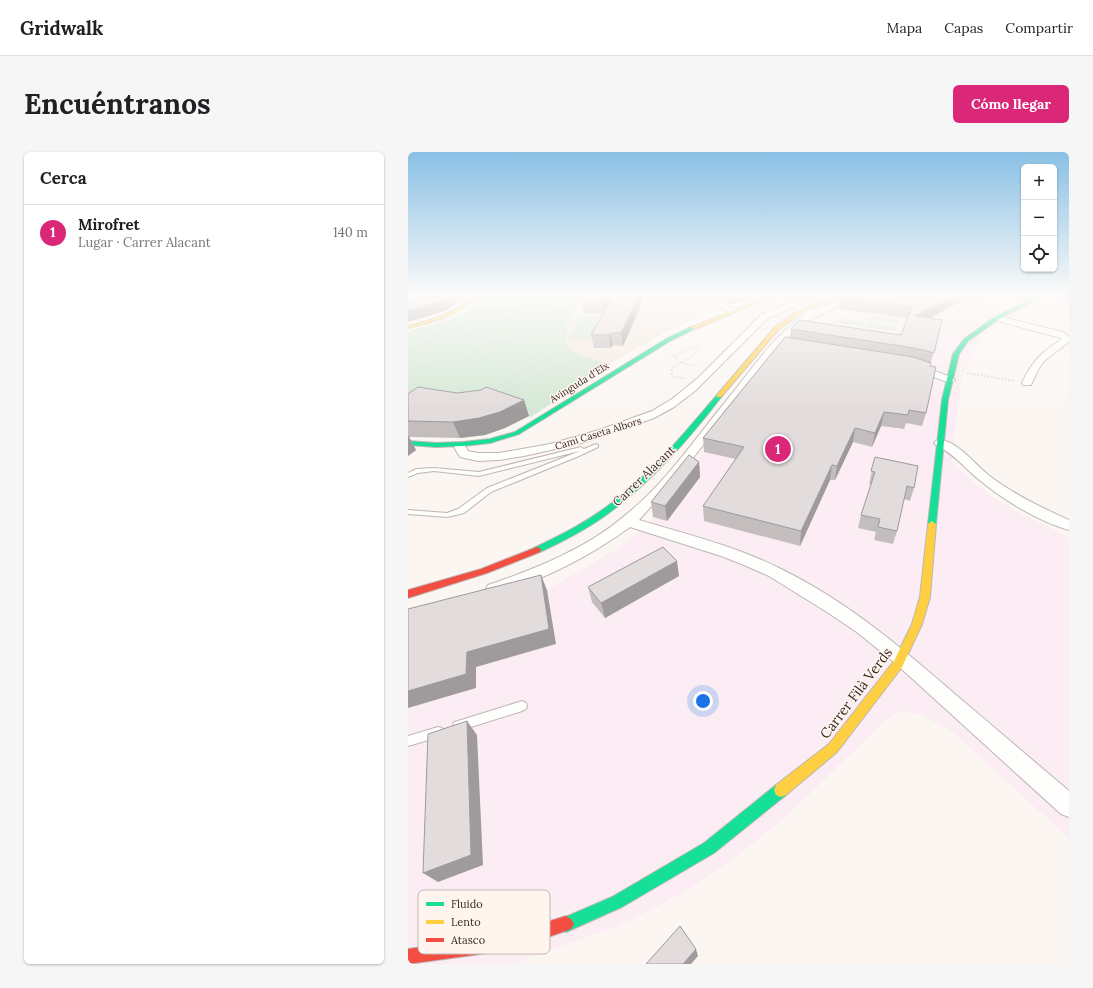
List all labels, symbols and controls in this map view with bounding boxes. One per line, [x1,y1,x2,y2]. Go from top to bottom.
text: Gridwalk [20,16,103,40]
text: Mapa [887,19,922,37]
text: Capas [944,19,983,37]
text: Compartir [1005,19,1073,37]
button: Cómo llegar [953,85,1069,123]
text: Encuéntranos [24,86,211,122]
map controls [1021,164,1057,272]
button: + [1021,164,1057,200]
text: Cerca [40,167,87,189]
button: − [1021,200,1057,236]
text: Mirofret [78,215,140,234]
text: 1 [50,224,56,241]
text: 140 m [333,224,368,241]
text: Lugar · Carrer Alacant [78,234,211,251]
button: locate [1021,236,1057,272]
street label: Avinguda d'Elx [546,359,612,406]
street label: Camí Caseta Albors [553,414,643,453]
pin: 1 [765,434,791,464]
street label: Carrer Alacant [609,442,678,509]
street label: Carrer Filà Verds [816,644,896,742]
your location [693,691,713,711]
legend [418,890,550,954]
text: Fluido [451,897,483,911]
text: Lento [451,915,481,929]
text: Atasco [450,933,485,947]

